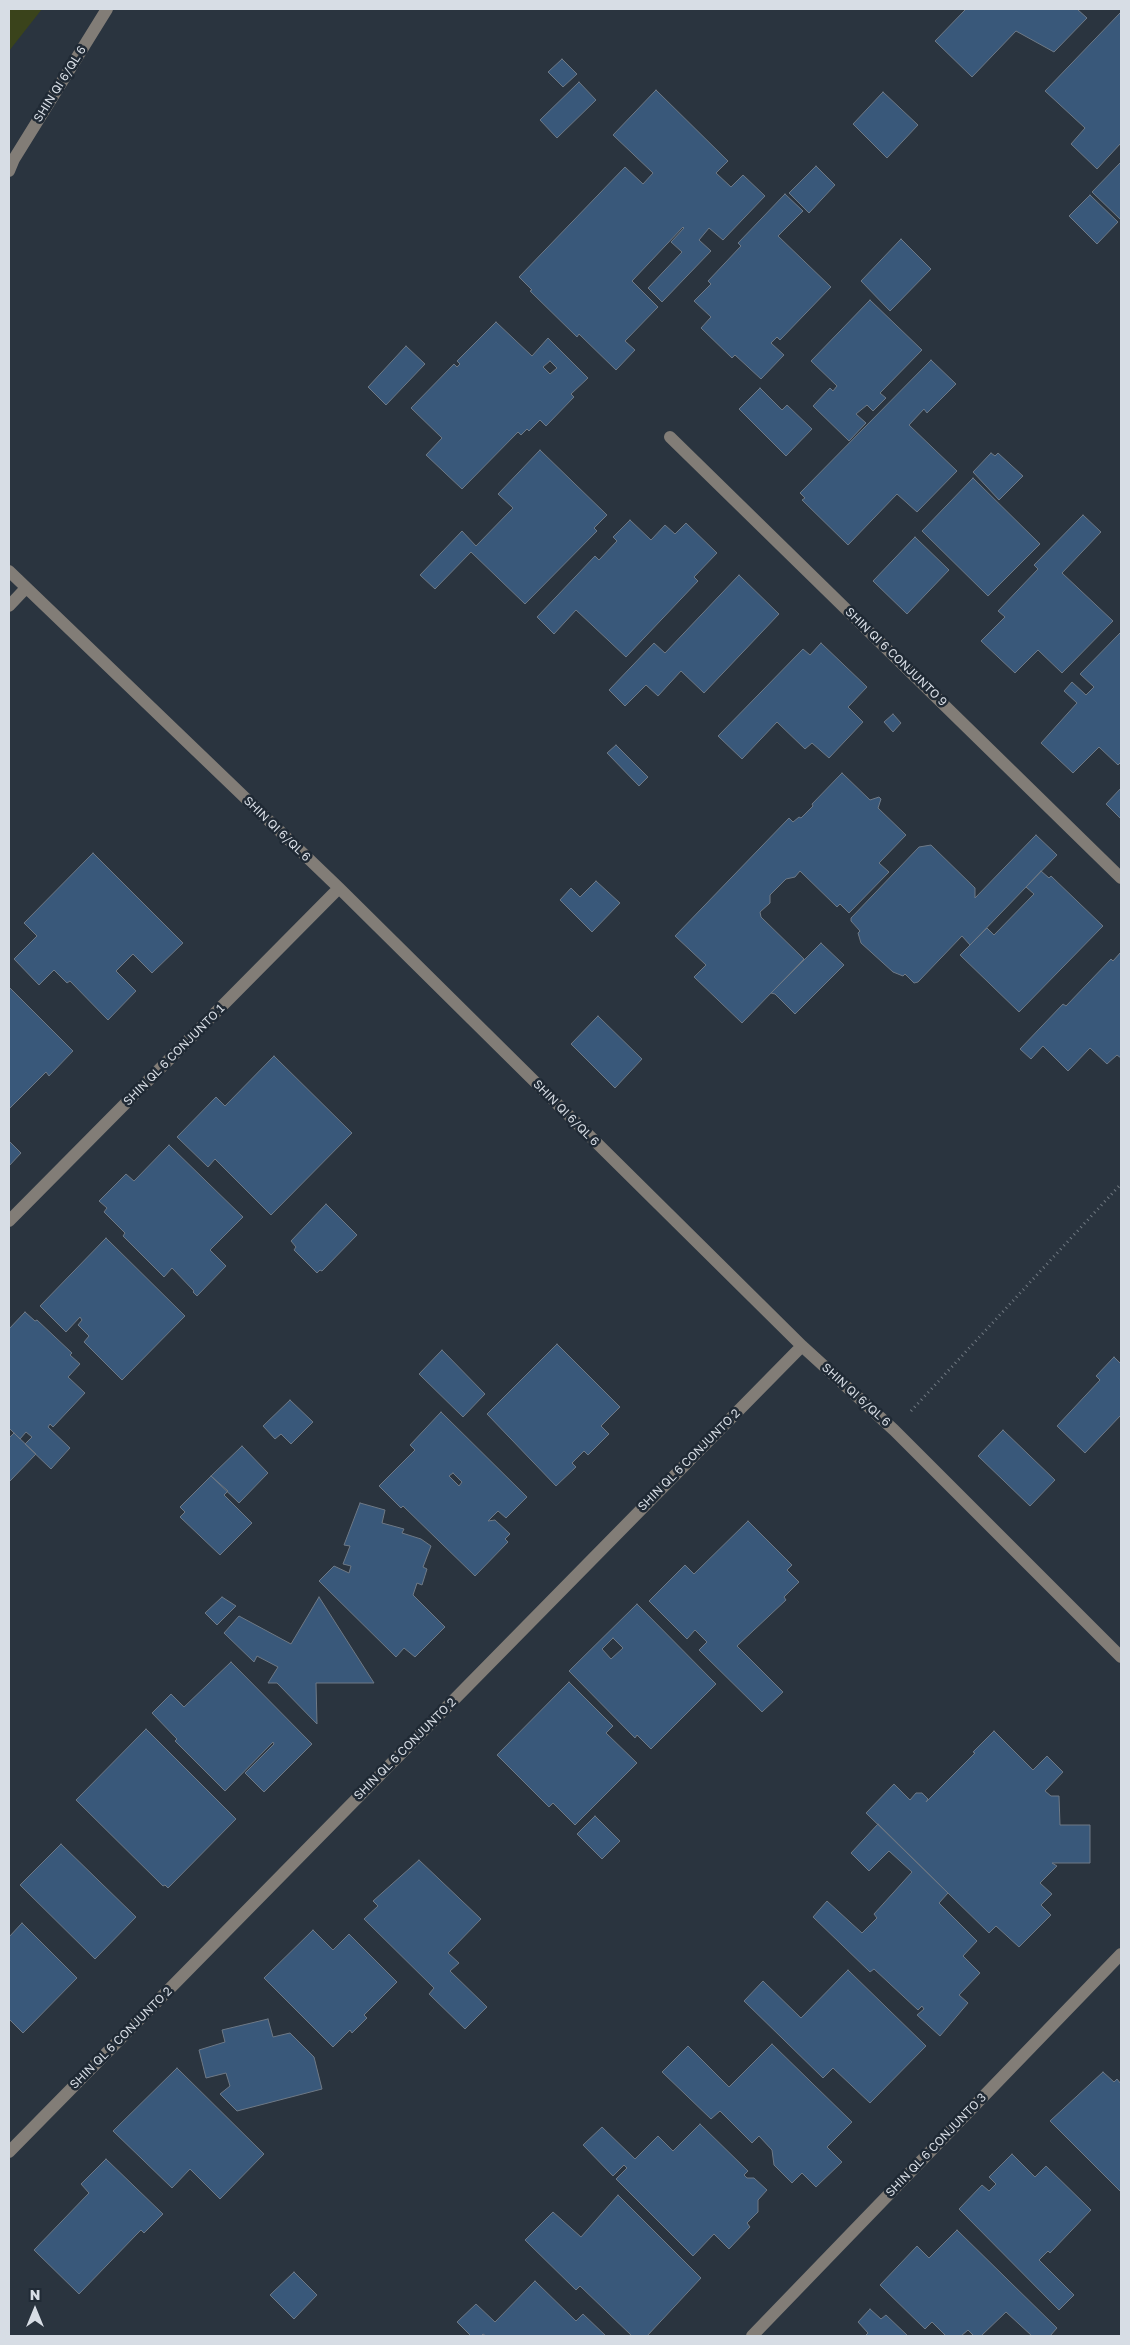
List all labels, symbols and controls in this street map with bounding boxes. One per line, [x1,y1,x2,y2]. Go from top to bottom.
street label: SHIN QI 6/QL 6 [31,43,89,125]
street label: SHIN QI 6 CONJUNTO 9 [842,605,950,709]
street label: SHIN QI 6/QL 6 [241,793,313,865]
street label: SHIN QL 6 CONJUNTO 1 [120,1001,228,1109]
street label: SHIN QI 6/QL 6 [530,1077,602,1149]
street label: SHIN QI 6/QL 6 [819,1360,893,1430]
street label: SHIN QL 6 CONJUNTO 2 [635,1406,743,1514]
street label: SHIN QL 6 CONJUNTO 2 [351,1695,459,1803]
street label: SHIN QL 6 CONJUNTO 2 [67,1984,175,2092]
street label: SHIN QL 6 CONJUNTO 3 [883,2090,989,2200]
north arrow [10,2285,60,2335]
text: N [30,2286,40,2303]

